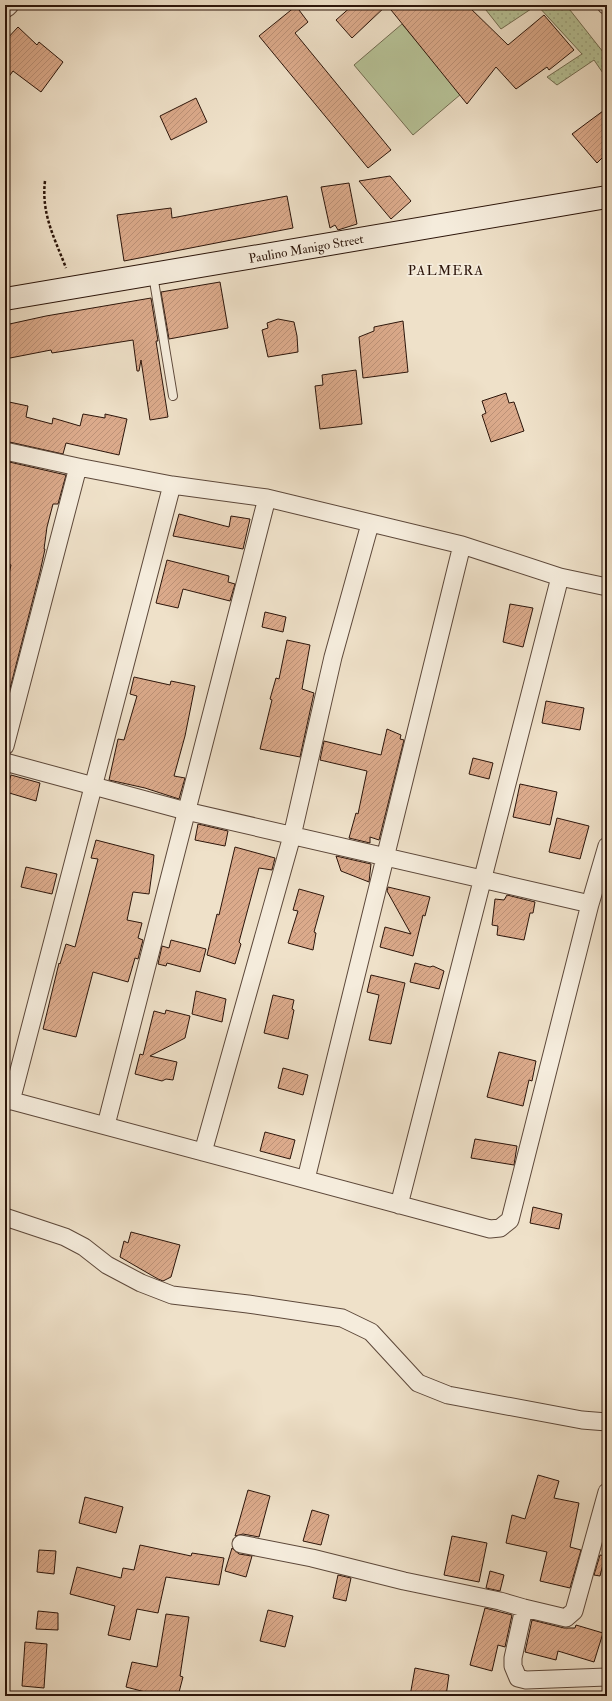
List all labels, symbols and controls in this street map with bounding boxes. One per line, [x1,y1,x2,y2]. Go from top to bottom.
street label: Paulino Manigo Street [247,231,365,267]
district label: PALMERA [408,262,484,279]

